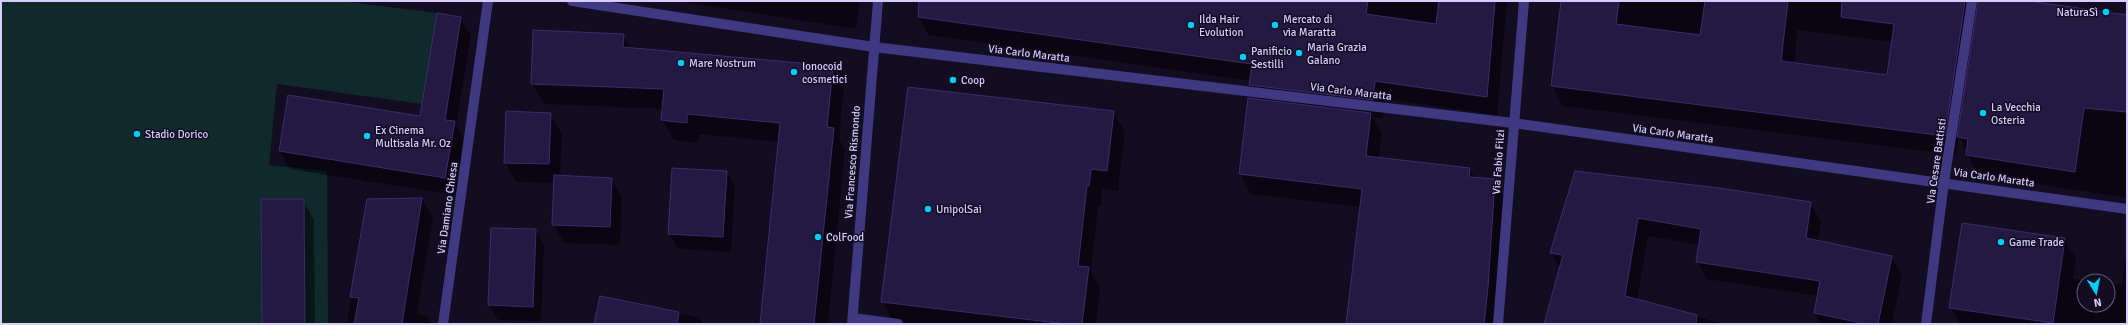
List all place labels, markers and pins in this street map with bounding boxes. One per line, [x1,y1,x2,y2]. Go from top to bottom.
place label: NaturaSì [2057,6,2098,19]
marker: NaturaSì [2101,7,2111,17]
place label: Ilda Hair Evolution [1199,13,1243,39]
place label: Mercato di via Maratta [1283,13,1336,39]
marker: Ilda Hair Evolution [1186,20,1196,30]
marker: Mercato di via Maratta [1270,20,1280,30]
place label: Maria Grazia Galano [1307,41,1367,67]
place label: Panificio Sestilli [1251,45,1292,71]
marker: Maria Grazia Galano [1294,48,1304,58]
marker: Panificio Sestilli [1238,52,1248,62]
place label: Mare Nostrum [689,57,756,70]
marker: Mare Nostrum [676,58,686,68]
place label: Ionocoid cosmetici [802,60,847,86]
marker: Ionocoid cosmetici [789,67,799,77]
place label: Coop [961,74,985,87]
marker: Coop [948,75,958,85]
place label: La Vecchia Osteria [1991,101,2041,127]
marker: La Vecchia Osteria [1978,108,1988,118]
place label: Ex Cinema Multisala Mr. Oz [375,124,451,150]
place label: Stadio Dorico [145,128,209,141]
marker: Stadio Dorico [132,129,142,139]
marker: Ex Cinema Multisala Mr. Oz [362,131,372,141]
place label: UnipolSai [936,203,982,216]
marker: UnipolSai [923,204,933,214]
place label: ColFood [826,231,864,244]
marker: ColFood [813,232,823,242]
place label: Game Trade [2009,236,2064,249]
marker: Game Trade [1996,237,2006,247]

